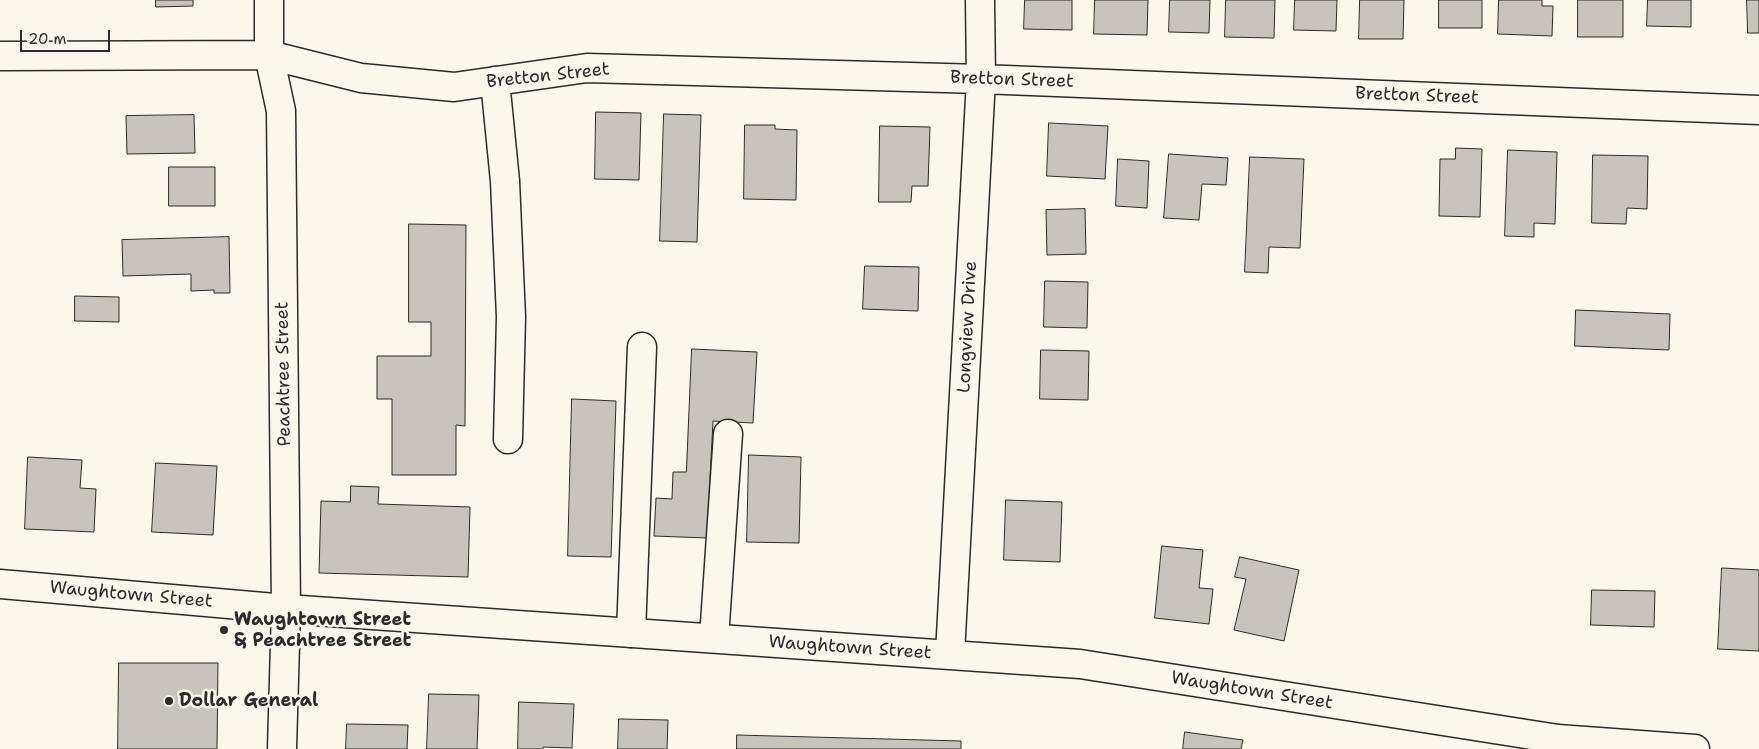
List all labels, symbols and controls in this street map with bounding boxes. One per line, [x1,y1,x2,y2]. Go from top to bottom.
scale bar [22,20,112,52]
text: 20 m [28,29,67,49]
street label: Bretton Street [485,59,611,93]
street label: Bretton Street [950,67,1074,93]
street label: Bretton Street [1355,83,1479,109]
street label: Longview Drive [954,260,982,394]
street label: Peachtree Street [272,301,296,447]
street label: Waughtown Street [49,577,213,613]
place label: Waughtown Street & Peachtree Street [234,609,411,652]
marker: Waughtown Street & Peachtree Street [218,624,230,636]
street label: Waughtown Street [768,632,932,664]
street label: Waughtown Street [1170,668,1334,714]
place label: Dollar General [179,690,318,712]
marker: Dollar General [163,695,175,707]

